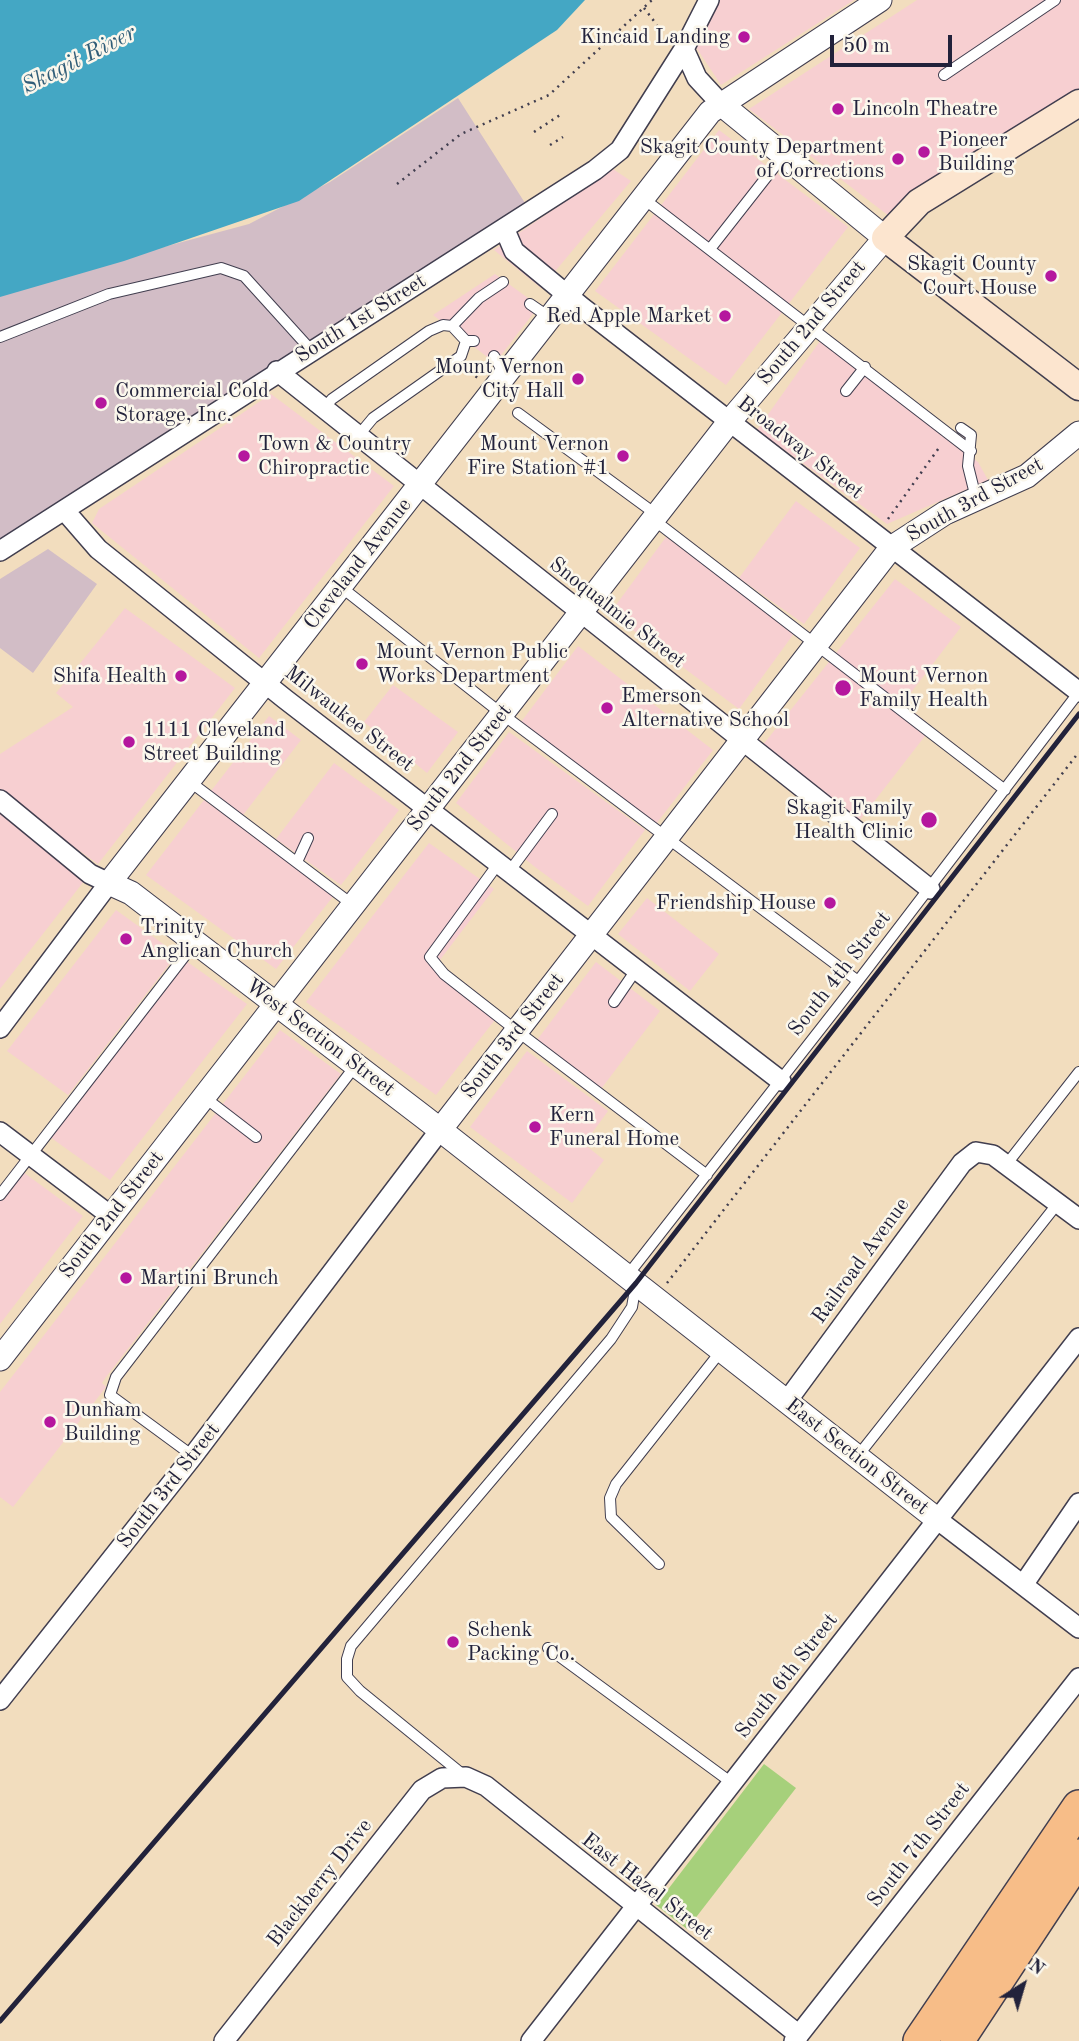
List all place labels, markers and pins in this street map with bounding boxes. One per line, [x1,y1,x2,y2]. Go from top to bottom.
place label: Kincaid Landing [580,24,730,50]
marker: Kincaid Landing [736,29,752,45]
place label: Lincoln Theatre [852,96,998,122]
marker: Lincoln Theatre [830,101,846,117]
place label: Pioneer Building [938,127,1014,177]
place label: Skagit County Department of Corrections [640,134,884,184]
marker: Pioneer Building [916,144,932,160]
marker: Skagit County Department of Corrections [890,151,906,167]
place label: Skagit County Court House [907,251,1037,301]
marker: Skagit County Court House [1043,268,1059,284]
place label: Red Apple Market [546,303,711,329]
marker: Red Apple Market [717,308,733,324]
place label: Mount Vernon City Hall [435,354,564,404]
marker: Mount Vernon City Hall [570,371,586,387]
place label: Commercial Cold Storage, Inc. [115,378,269,428]
marker: Commercial Cold Storage, Inc. [93,395,109,411]
place label: Town & Country Chiropractic [258,431,412,481]
place label: Mount Vernon Fire Station #1 [467,431,609,481]
marker: Town & Country Chiropractic [236,448,252,464]
marker: Mount Vernon Fire Station #1 [615,448,631,464]
place label: Mount Vernon Public Works Department [376,639,568,689]
marker: Mount Vernon Public Works Department [354,656,370,672]
place label: Shifa Health [53,663,167,689]
place label: Mount Vernon Family Health [859,663,988,713]
marker: Shifa Health [173,668,189,684]
marker: Mount Vernon Family Health [833,678,853,698]
place label: Emerson Alternative School [621,683,789,733]
marker: Emerson Alternative School [599,700,615,716]
place label: 1111 Cleveland Street Building [143,717,285,767]
marker: 1111 Cleveland Street Building [121,734,137,750]
place label: Skagit Family Health Clinic [786,795,913,845]
marker: Skagit Family Health Clinic [919,810,939,830]
place label: Friendship House [656,890,816,916]
marker: Friendship House [822,895,838,911]
place label: Trinity Anglican Church [140,914,293,964]
marker: Trinity Anglican Church [118,931,134,947]
place label: Kern Funeral Home [549,1102,679,1152]
marker: Kern Funeral Home [527,1119,543,1135]
place label: Martini Brunch [140,1265,279,1291]
marker: Martini Brunch [118,1270,134,1286]
place label: Dunham Building [64,1397,141,1447]
marker: Dunham Building [42,1414,58,1430]
place label: Schenk Packing Co. [467,1617,575,1667]
marker: Schenk Packing Co. [445,1634,461,1650]

